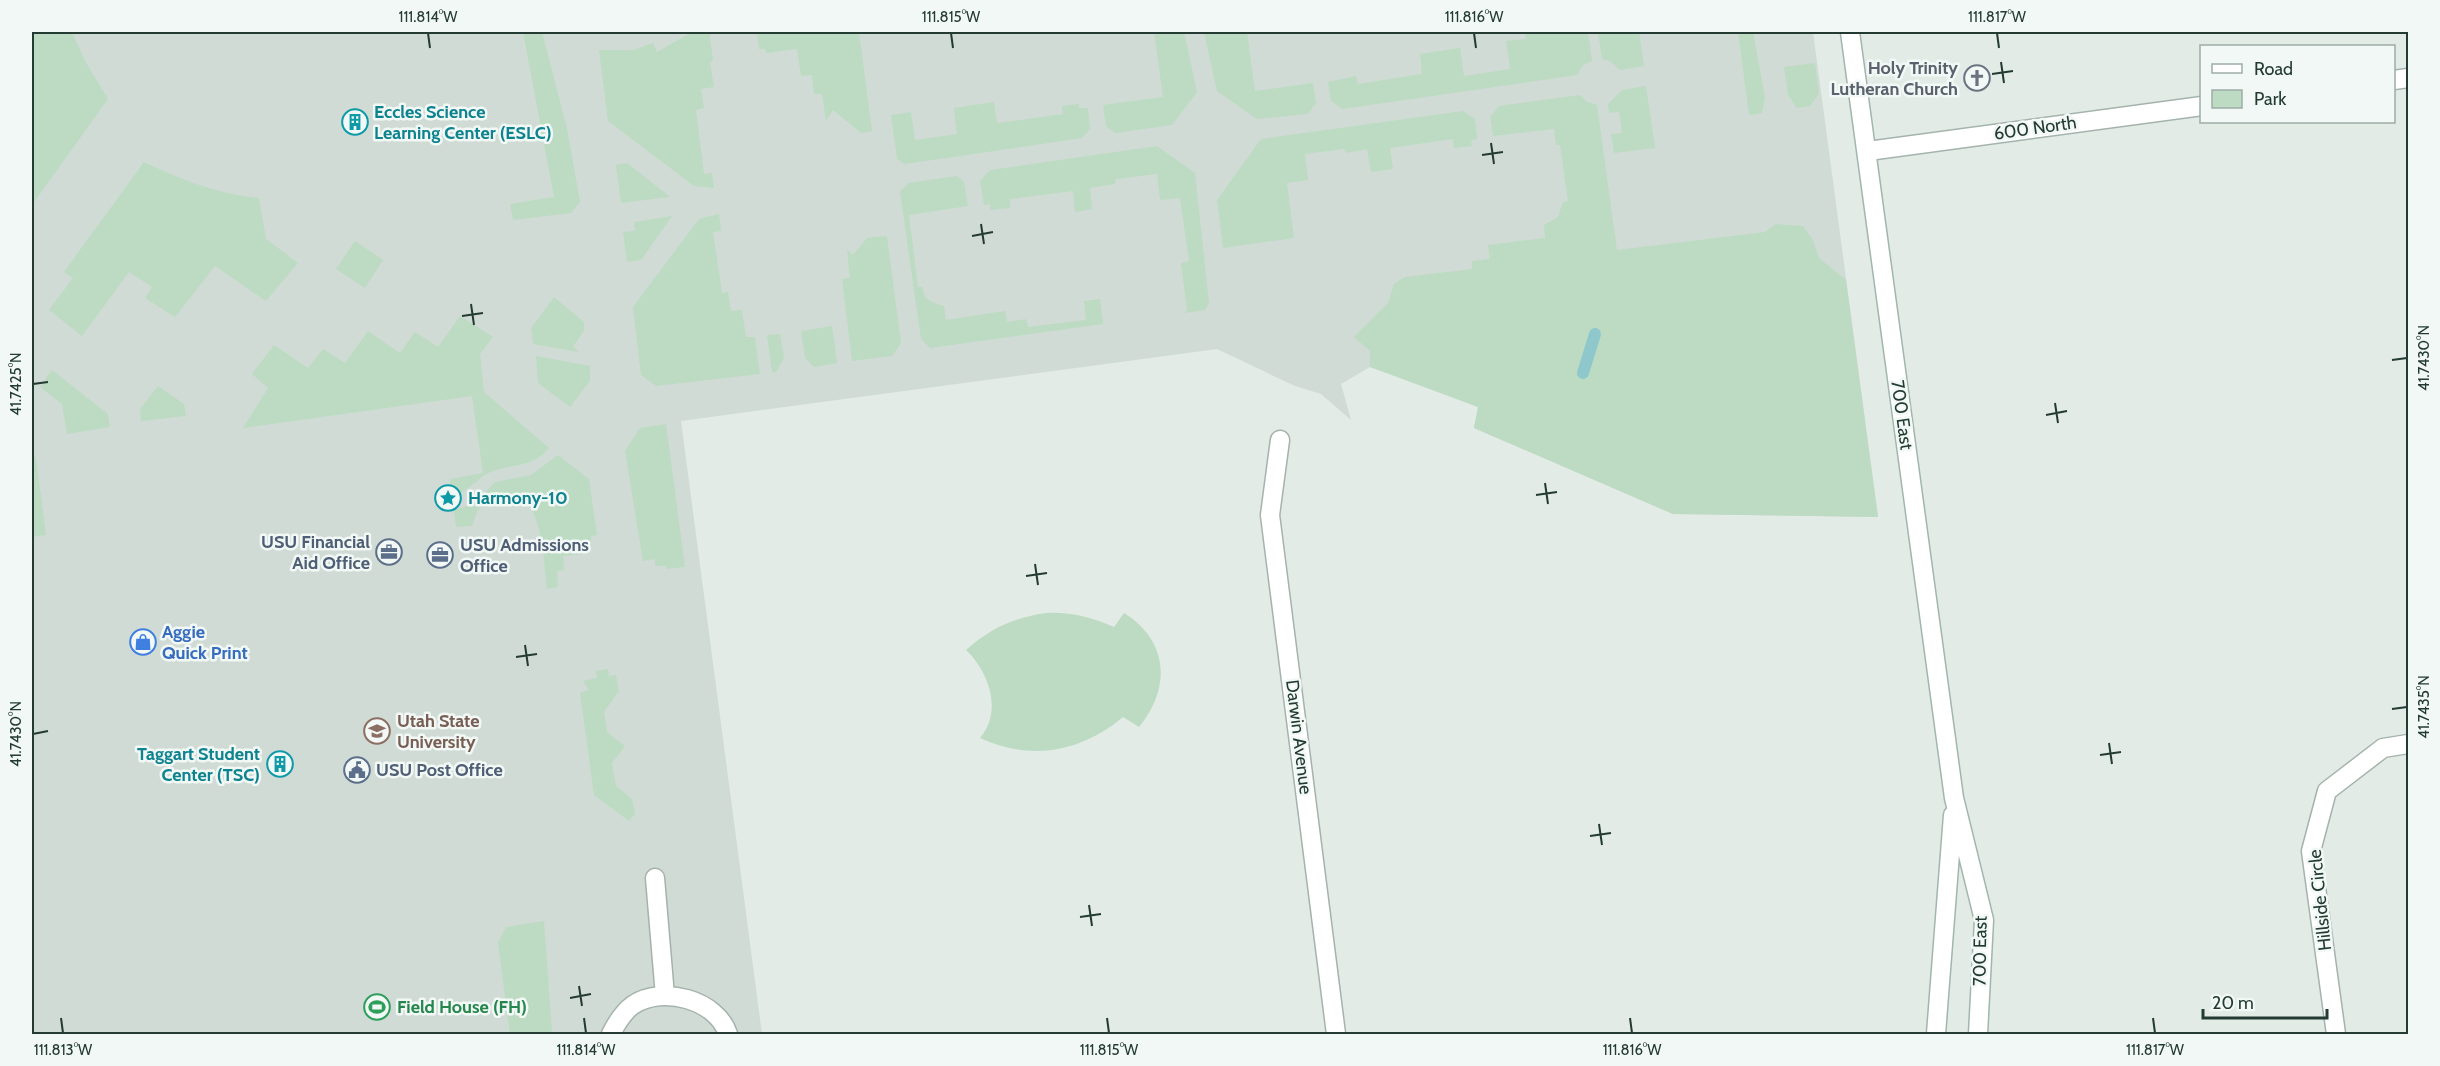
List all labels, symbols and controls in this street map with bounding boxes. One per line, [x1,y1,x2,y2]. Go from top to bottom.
text: 111.814°W [399,8,458,26]
text: 111.815°W [922,8,981,26]
text: 111.816°W [1445,8,1504,26]
text: 111.817°W [1968,8,2027,26]
legend [2200,45,2395,123]
place label: Holy Trinity Lutheran Church [1830,57,1958,100]
text: Road [2254,58,2293,80]
church icon: Holy Trinity Lutheran Church [1962,63,1992,93]
text: Park [2254,88,2287,110]
place label: Eccles Science Learning Center (ESLC) [374,101,552,144]
building icon: Eccles Science Learning Center (ESLC) [340,107,370,137]
street label: 600 North [1992,111,2078,145]
text: 41.7430°N [2415,325,2433,391]
text: 41.7425°N [7,352,25,416]
street label: 700 East [1886,379,1918,451]
place icon: Harmony-10 [433,483,463,513]
place label: Harmony-10 [468,487,568,509]
place label: USU Financial Aid Office [261,531,370,574]
place label: USU Admissions Office [460,534,589,577]
office icon: USU Financial Aid Office [374,537,404,567]
office icon: USU Admissions Office [425,540,455,570]
place label: Aggie Quick Print [162,621,248,664]
shop icon: Aggie Quick Print [128,627,158,657]
text: 41.7435°N [2415,675,2433,739]
street label: Darwin Avenue [1281,678,1317,796]
text: 41.7430°N [7,701,25,767]
place label: Utah State University [397,710,480,753]
school or university icon: Utah State University [362,716,392,746]
place label: Taggart Student Center (TSC) [137,743,260,786]
building icon: Taggart Student Center (TSC) [265,749,295,779]
public building icon: USU Post Office [342,755,372,785]
place label: USU Post Office [376,759,503,781]
street label: Hillside Circle [2304,848,2336,952]
street label: 700 East [1968,916,1992,986]
scale bar [2203,982,2328,1020]
sports icon: Field House (FH) [362,992,392,1022]
text: 20 m [2212,992,2254,1014]
place label: Field House (FH) [397,996,527,1018]
text: 111.813°W [34,1041,93,1059]
text: 111.814°W [557,1041,616,1059]
text: 111.815°W [1080,1041,1139,1059]
text: 111.816°W [1603,1041,1662,1059]
text: 111.817°W [2126,1041,2185,1059]

